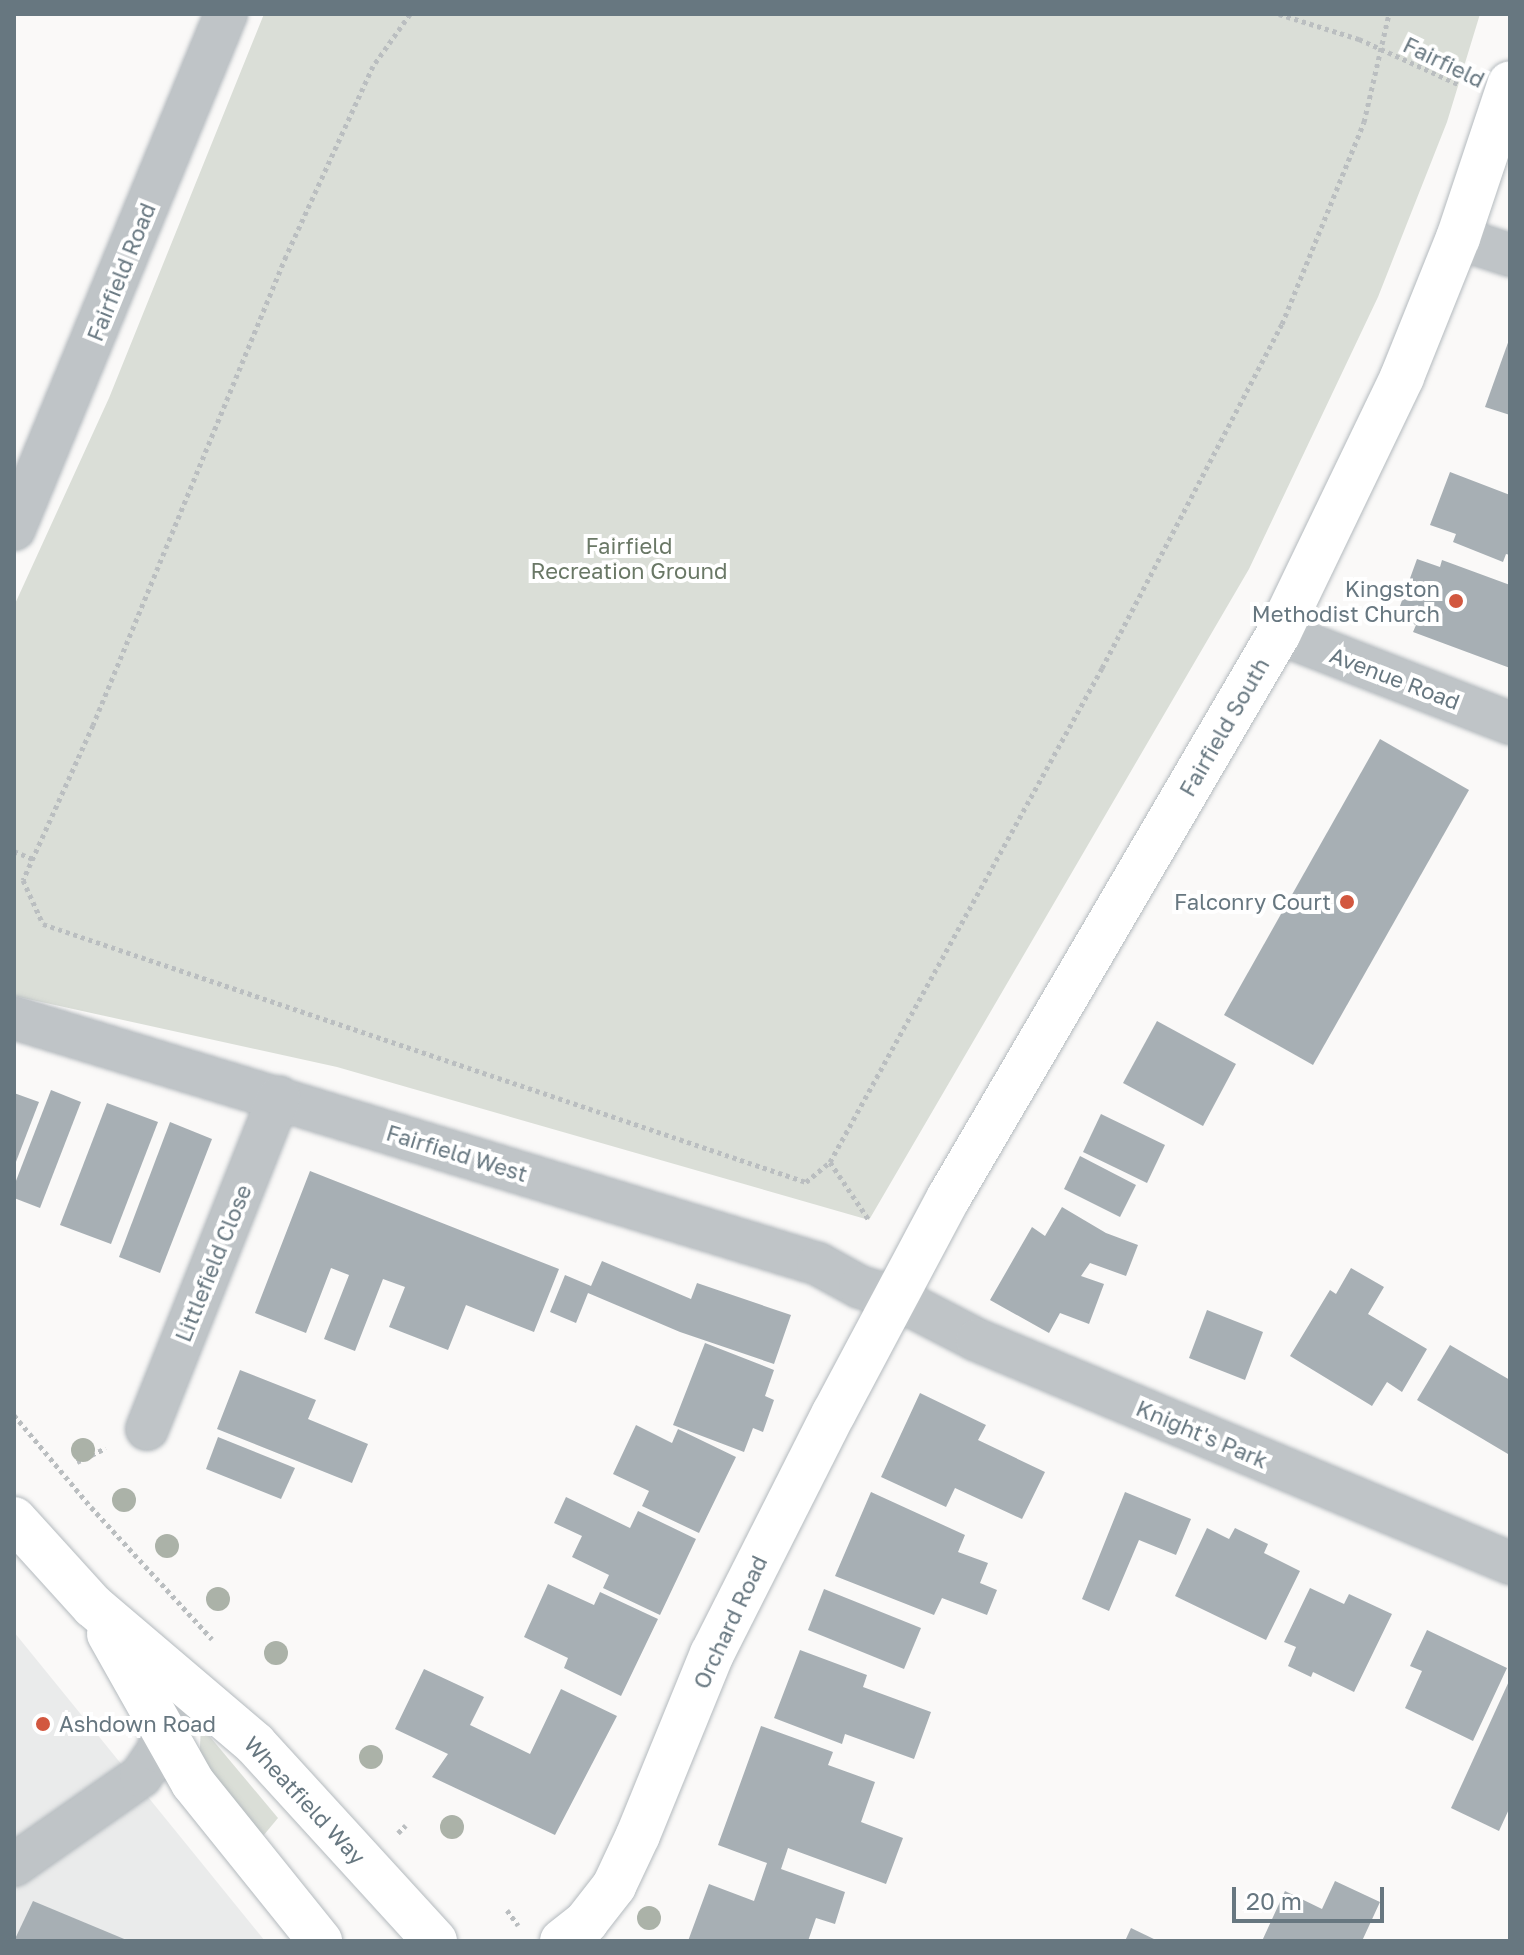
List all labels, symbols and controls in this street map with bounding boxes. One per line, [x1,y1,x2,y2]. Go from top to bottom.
street label: Fairfield [1399,31,1489,93]
street label: Fairfield Road [81,199,161,345]
park label: Fairfield Recreation Ground [530,532,728,584]
place label: Kingston Methodist Church [1252,575,1440,626]
marker: Kingston Methodist Church [1447,592,1465,610]
street label: Avenue Road [1326,641,1464,715]
street label: Fairfield South [1174,653,1274,801]
place label: Falconry Court [1174,889,1331,915]
marker: Falconry Court [1338,893,1356,911]
street label: Fairfield West [383,1119,531,1187]
street label: Littlefield Close [169,1181,257,1345]
street label: Knight's Park [1132,1394,1272,1474]
street label: Orchard Road [688,1551,772,1693]
place label: Ashdown Road [59,1711,216,1737]
marker: Ashdown Road [34,1715,52,1733]
street label: Wheatfield Way [239,1730,371,1870]
scale bar [1236,1871,1388,1921]
text: 20 m [1246,1886,1302,1915]

